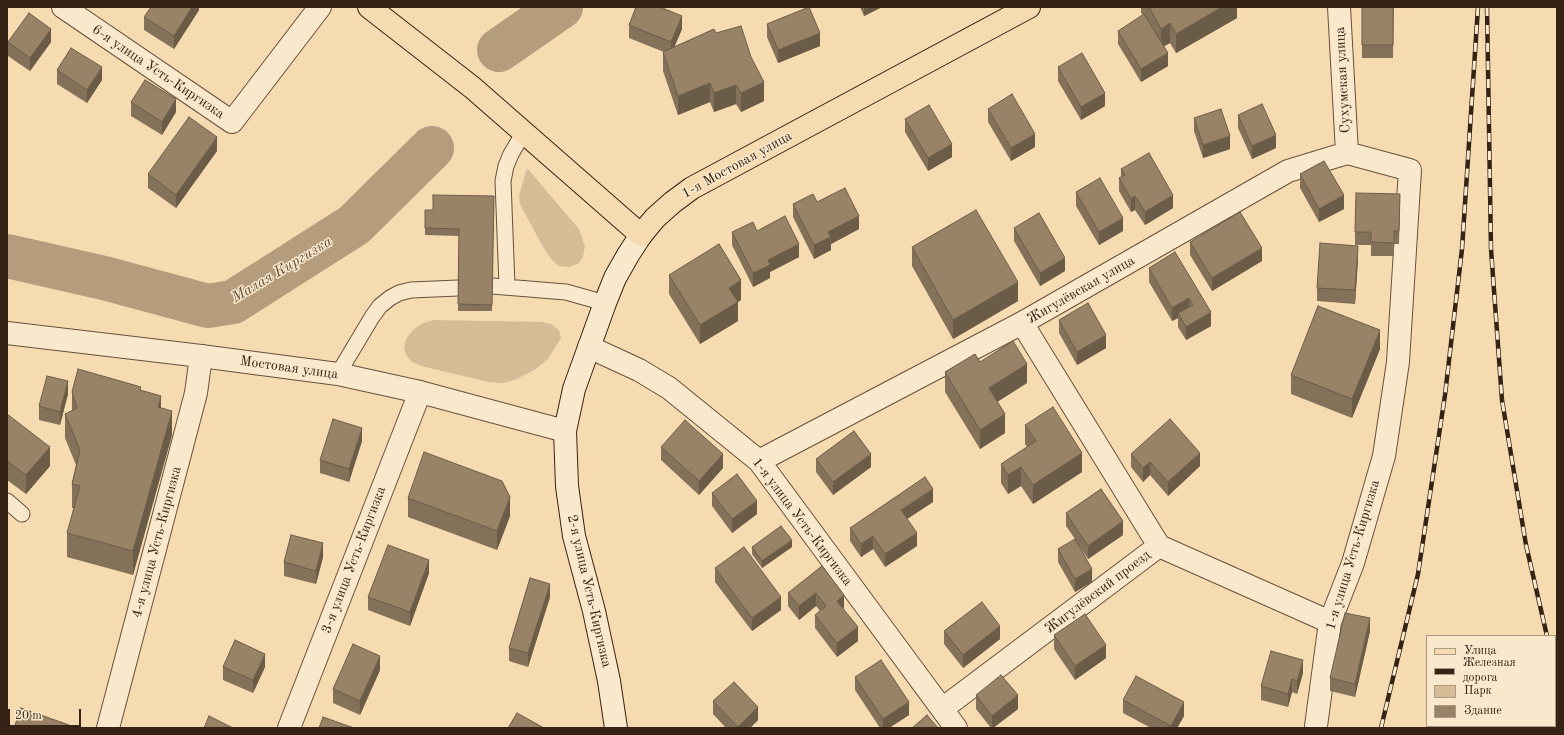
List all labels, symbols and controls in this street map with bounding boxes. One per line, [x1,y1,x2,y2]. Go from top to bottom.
street label: 6-я улица Усть-Киргизка [89,21,227,123]
street label: Сухумская улица [1332,26,1354,134]
street label: 1-я Мостовая улица [679,128,795,202]
water label: Малая Киргизка [228,233,336,307]
street label: Жигулёвская улица [1024,252,1138,328]
street label: Мостовая улица [239,353,339,383]
street label: 1-я улица Усть-Киргизка [748,455,856,589]
street label: 4-я улица Усть-Киргизка [129,464,185,620]
street label: 1-я улица Усть-Киргизка [1322,478,1384,632]
street label: 3-я улица Усть-Киргизка [318,484,390,636]
street label: 2-я улица Усть-Киргизка [563,513,615,669]
street label: Жигулёвский проезд [1042,547,1154,637]
legend [1426,635,1556,727]
text: Улица [1464,645,1497,657]
text: Железная дорога [1463,657,1516,684]
text: Парк [1464,685,1492,697]
scale bar [10,701,83,727]
text: Здание [1464,705,1502,717]
text: 20 m [15,710,42,722]

